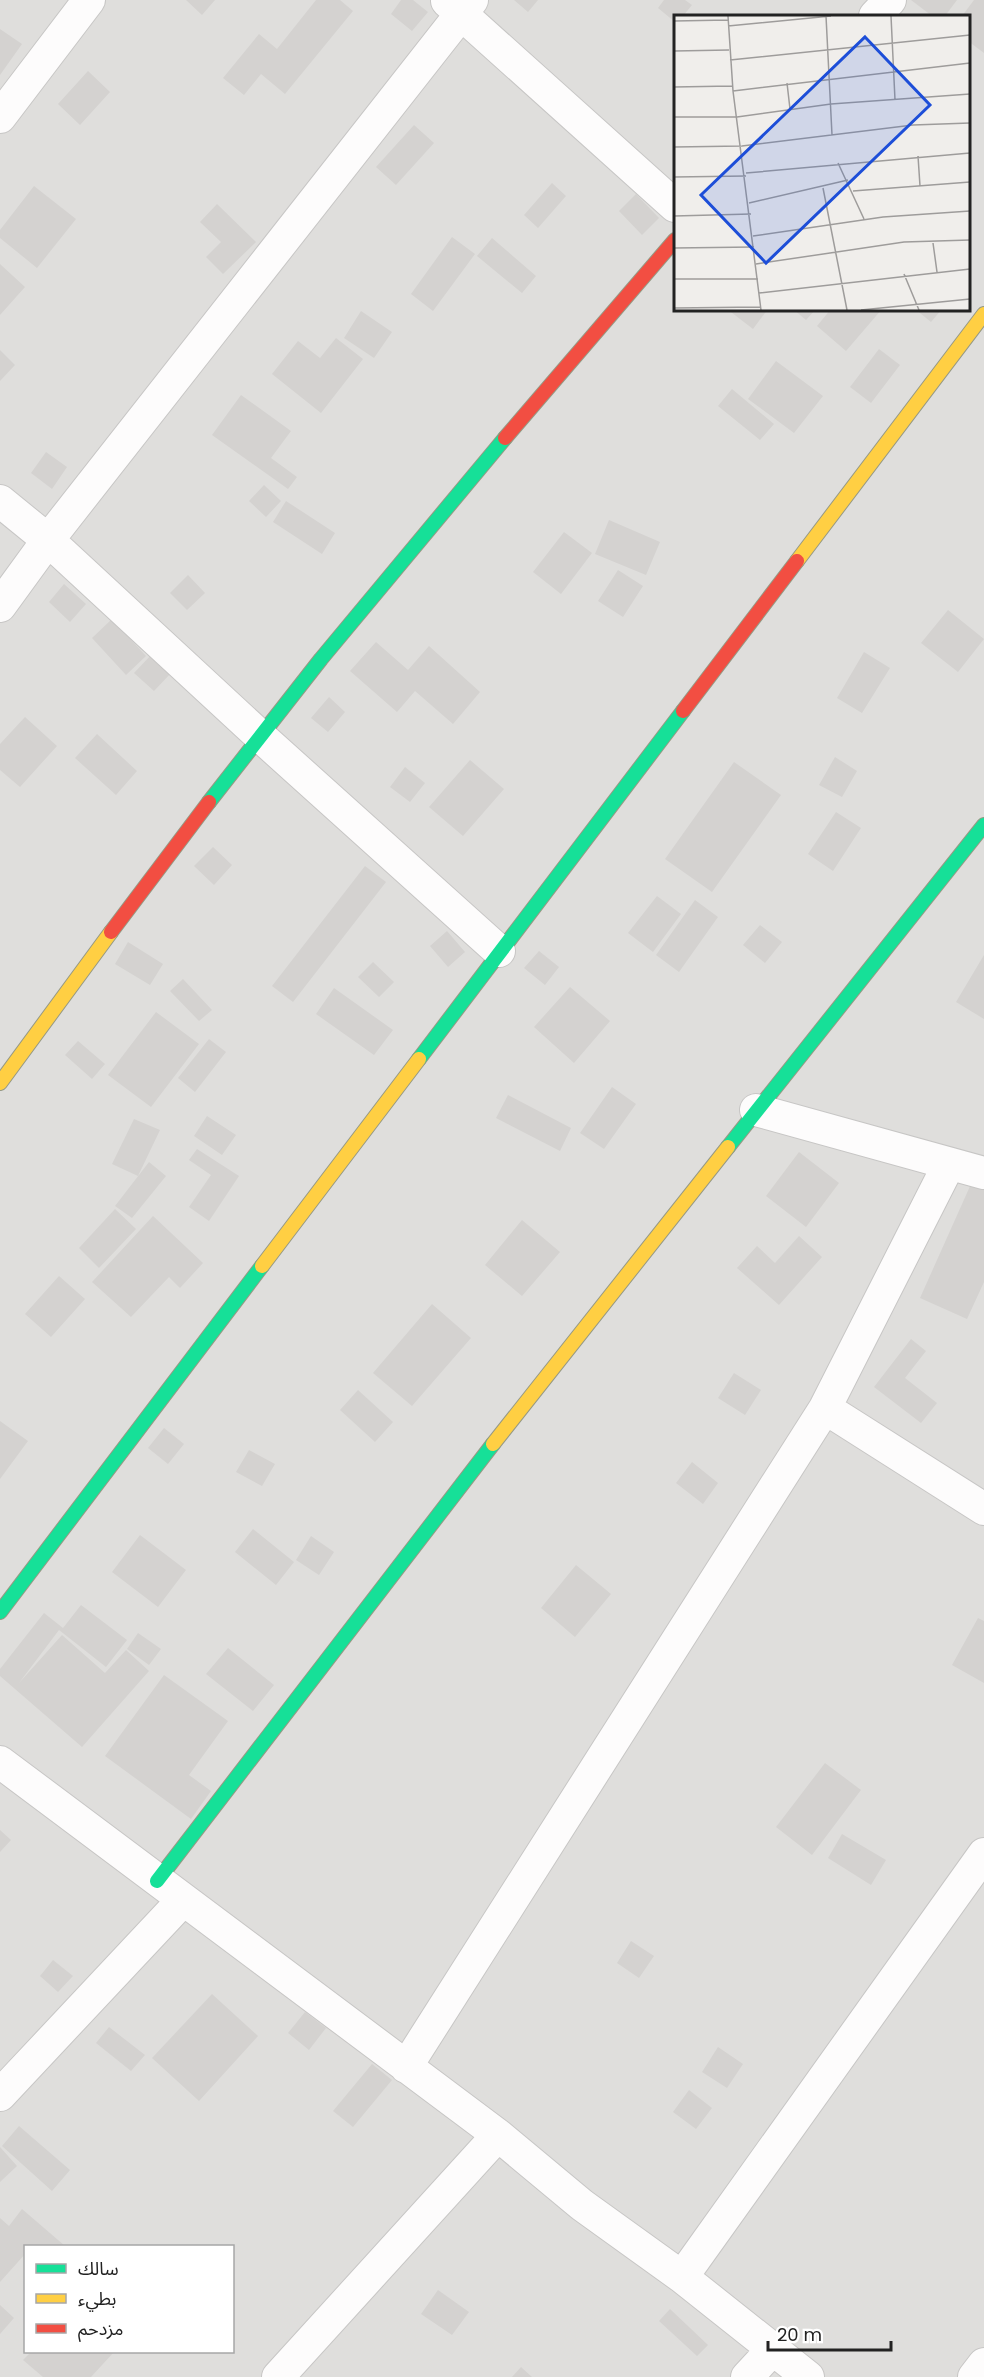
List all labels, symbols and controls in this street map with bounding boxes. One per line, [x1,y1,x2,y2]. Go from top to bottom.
inset map [674,15,969,310]
legend [24,2245,234,2353]
text: سالك [78,2256,119,2281]
text: بطيء [78,2286,116,2312]
scale bar [768,2314,891,2352]
text: مزدحم [78,2316,123,2342]
text: 20 m [777,2322,822,2347]

